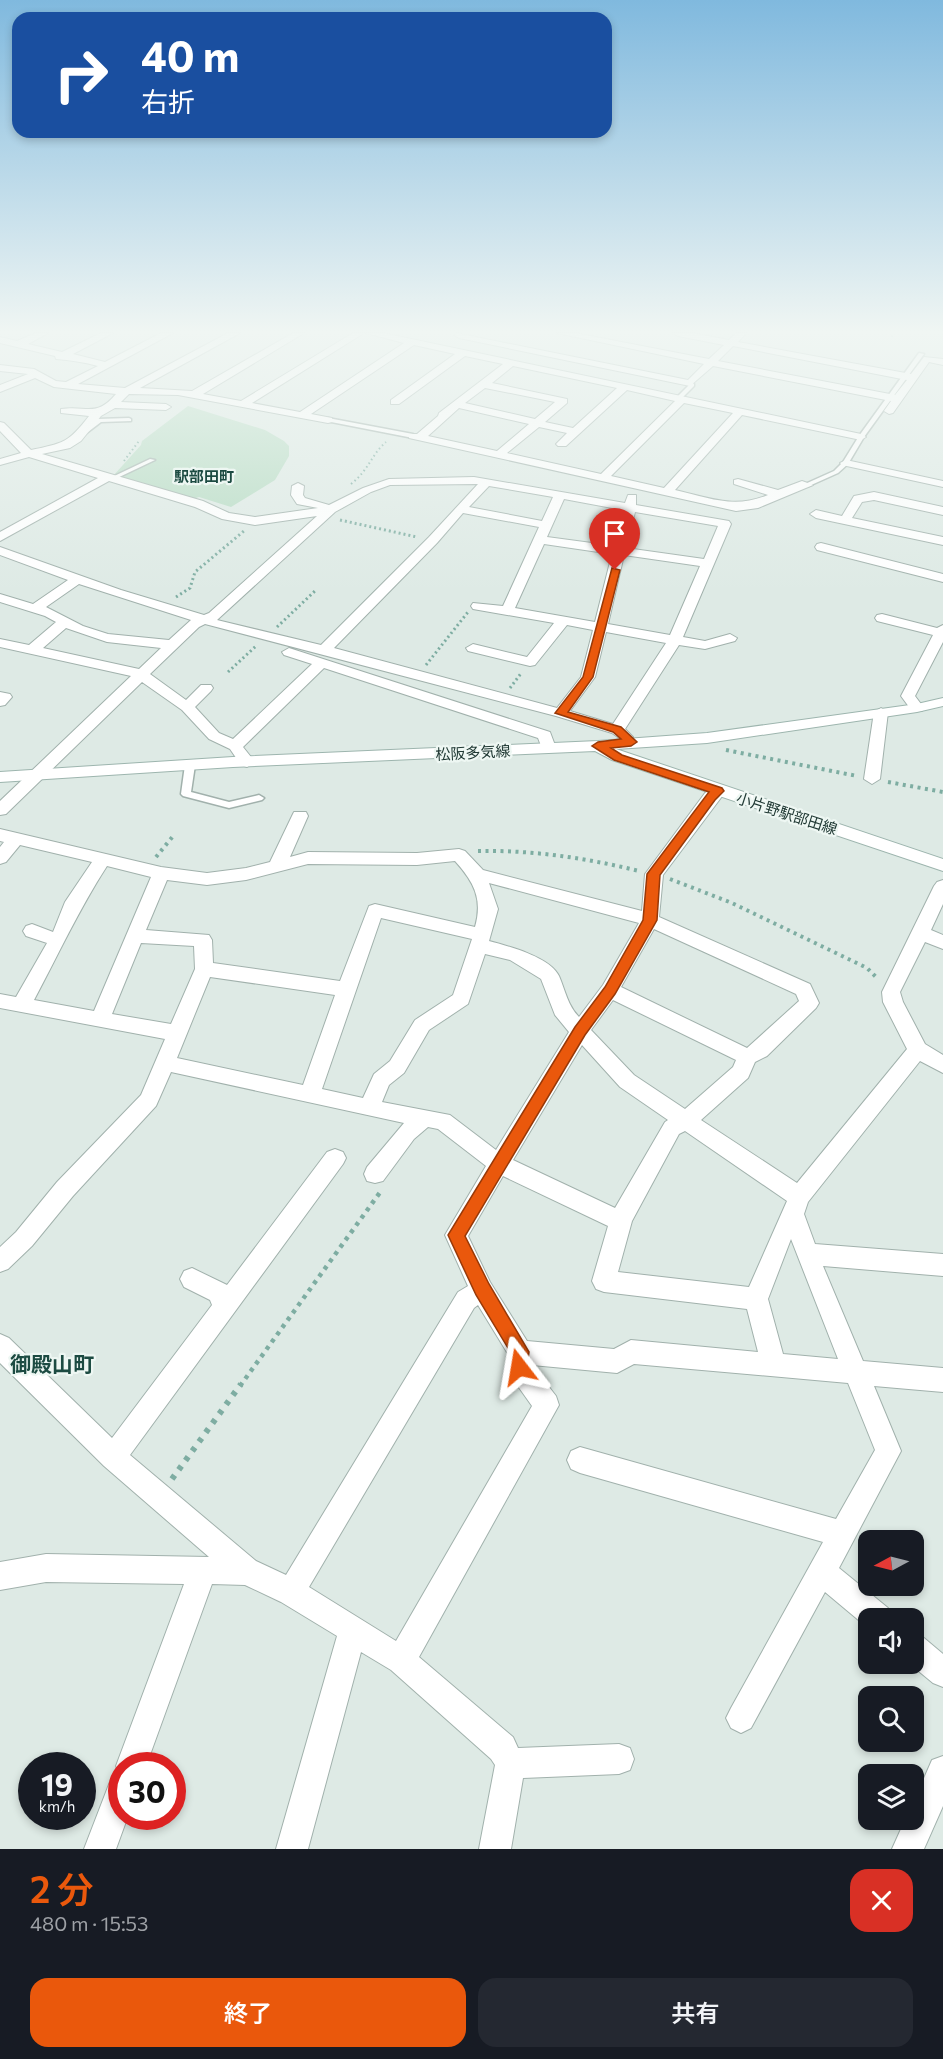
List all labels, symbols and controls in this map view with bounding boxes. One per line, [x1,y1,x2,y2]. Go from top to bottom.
text: 40 m [141,29,239,81]
icon: right [42,36,120,114]
text: 右折 [141,85,195,118]
district label: 駅部田町 [174,467,234,485]
pin [589,508,640,570]
icon: arrive [598,517,631,550]
street label: 松阪多気線 [435,741,511,763]
street label: 小片野駅部田線 [734,788,840,838]
position arrow [487,1335,551,1399]
district label: 御殿山町 [10,1351,94,1376]
north arrow [858,1530,924,1596]
map controls [858,1530,924,1830]
button: sound [858,1608,924,1674]
button: search [858,1686,924,1752]
speed limit sign: 30 [108,1752,186,1830]
button: layers [858,1764,924,1830]
text: 19 [41,1765,73,1802]
text: km/h [39,1797,75,1815]
text: 2 分 [30,1866,93,1910]
button: close [850,1869,913,1932]
text: 480 m · 15:53 [30,1911,149,1935]
button: 終了 [30,1978,466,2047]
button: 共有 [478,1978,913,2047]

